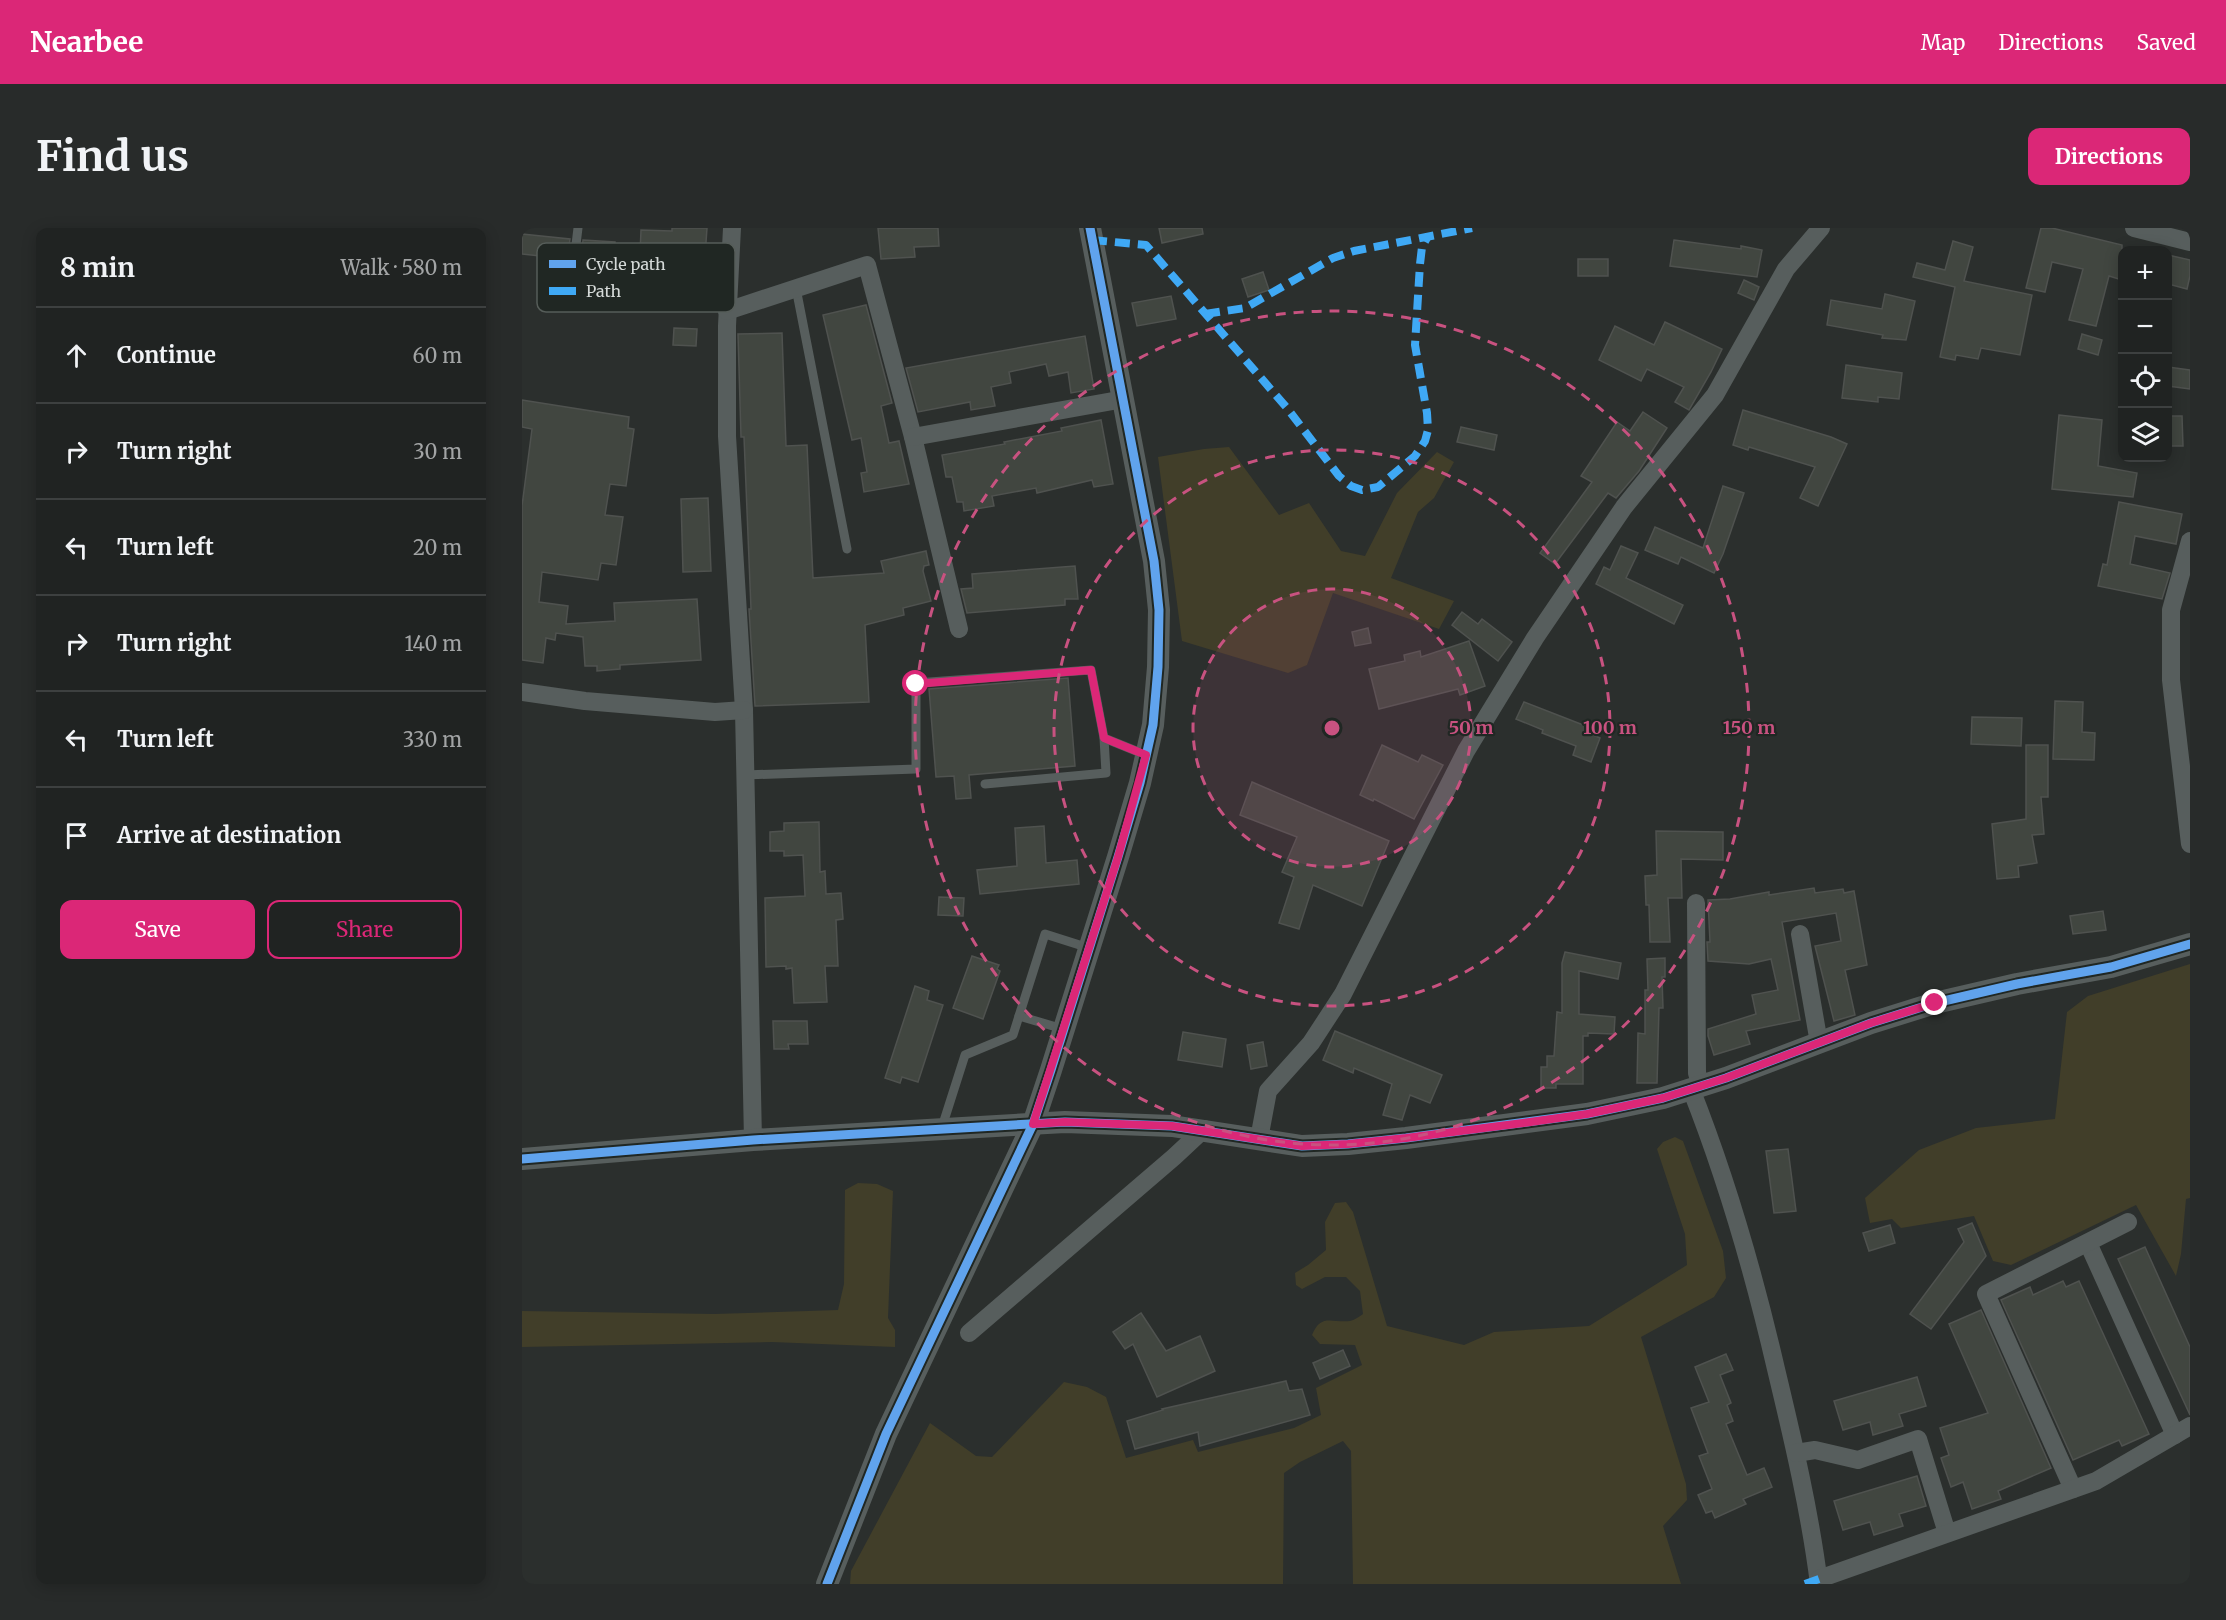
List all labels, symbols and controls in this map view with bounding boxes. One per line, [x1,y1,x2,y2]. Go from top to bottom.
text: Nearbee [30,24,143,60]
text: Map [1921,29,1965,56]
text: Directions [1998,29,2103,56]
text: Saved [2136,29,2196,56]
button: Directions [2028,128,2190,185]
text: Find us [36,130,189,182]
legend [537,243,735,312]
map controls [2118,246,2172,462]
button: + [2118,246,2172,300]
text: 8 min [60,251,135,284]
text: Cycle path [586,254,666,274]
text: Walk · 580 m [341,255,462,280]
text: Path [586,281,622,301]
button: − [2118,300,2172,354]
icon: ahead [60,339,93,372]
text: Continue [117,341,216,369]
text: 60 m [412,343,462,368]
button: locate [2118,354,2172,408]
button: layers [2118,408,2172,462]
icon: right [60,435,93,468]
text: Turn right [117,437,231,465]
text: 30 m [413,439,462,464]
icon: left [60,531,93,564]
text: Turn left [117,533,214,561]
text: 20 m [413,535,462,560]
icon: right [60,627,93,660]
text: Turn right [117,629,231,657]
text: 140 m [405,631,462,656]
route start [902,670,928,696]
text: 50 m [1449,716,1493,739]
text: 100 m [1583,716,1637,739]
text: 150 m [1723,716,1775,739]
centre of rings [1322,718,1342,738]
icon: left [60,723,93,756]
text: Turn left [117,725,214,753]
text: 330 m [403,727,462,752]
icon: arrive [60,819,93,852]
text: Arrive at destination [117,821,341,849]
button: Save [60,900,255,959]
button: Share [267,900,462,959]
route end [1921,989,1947,1015]

